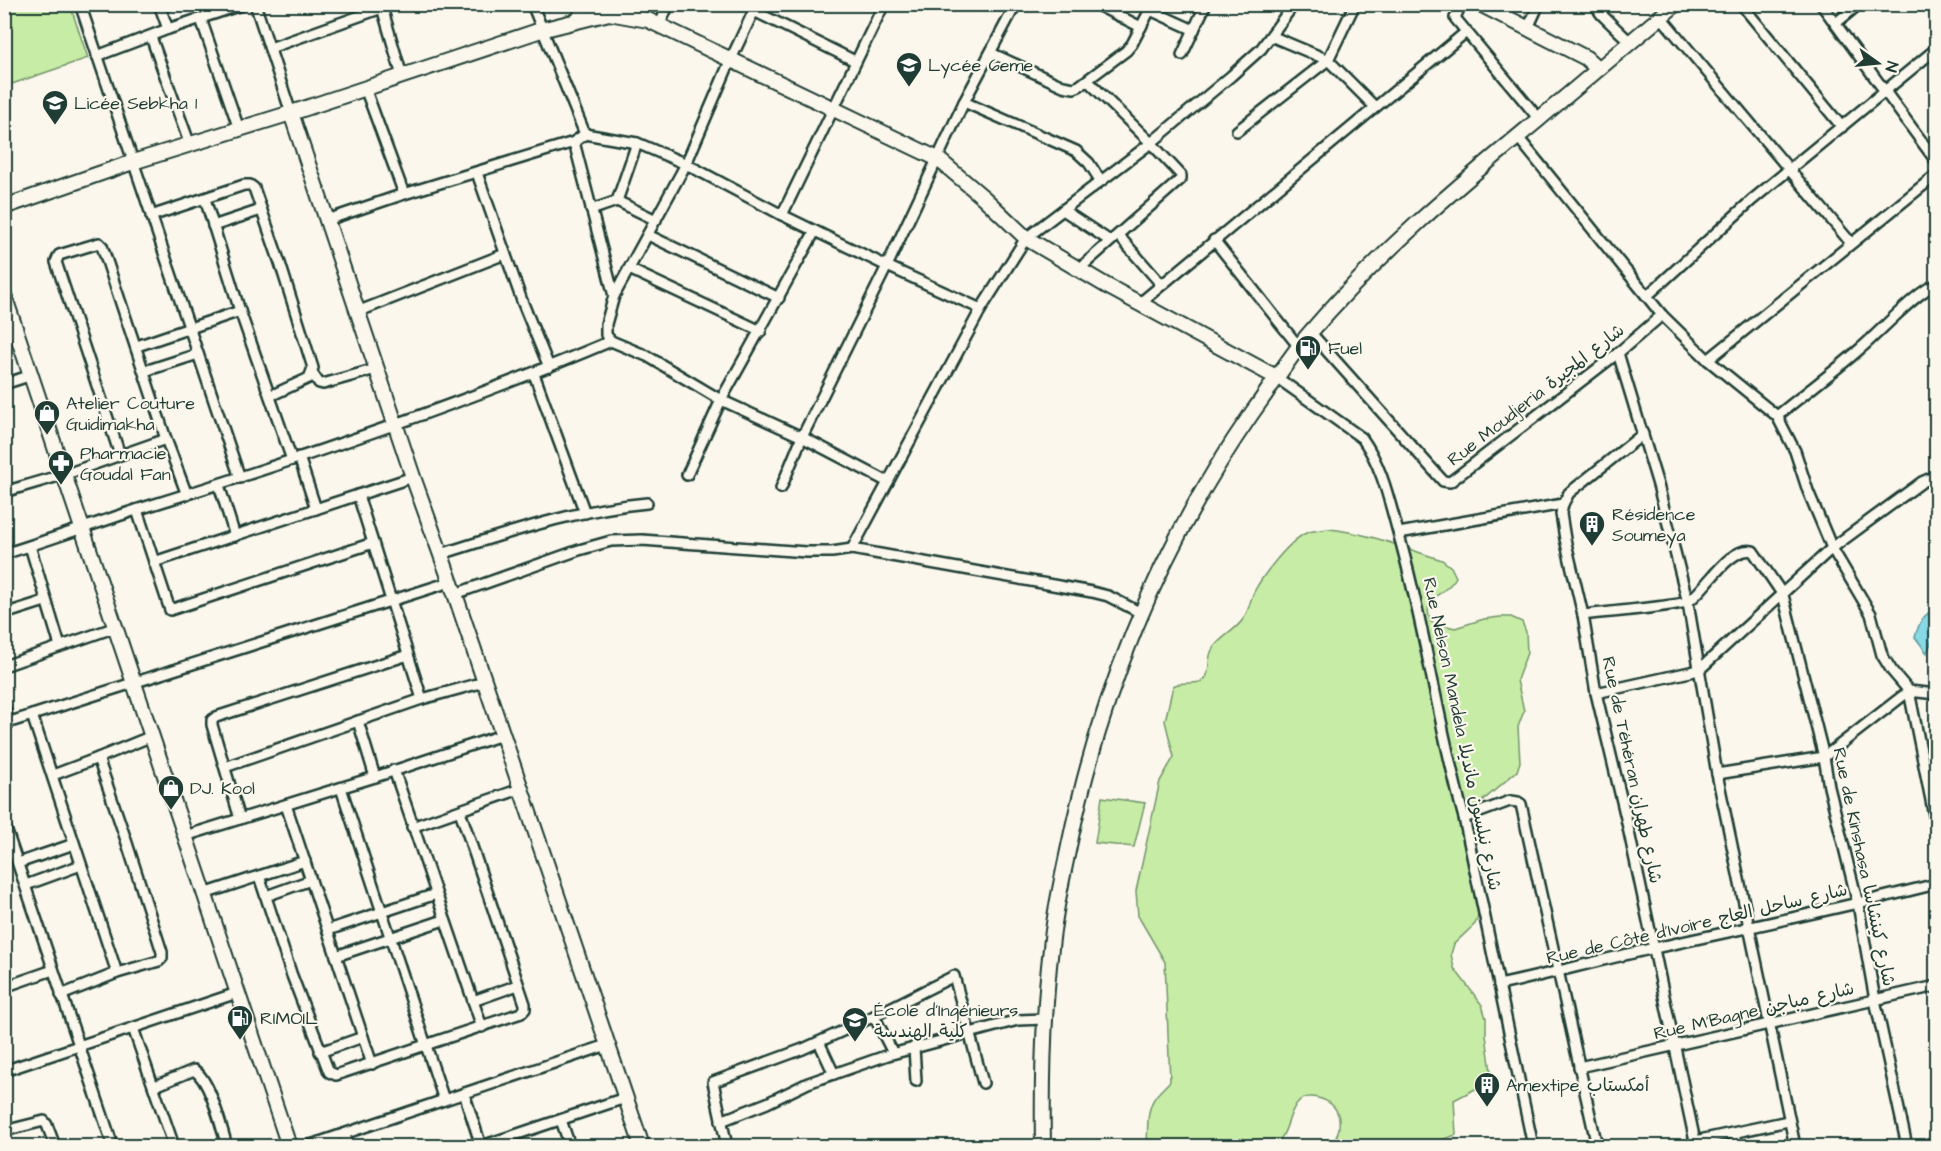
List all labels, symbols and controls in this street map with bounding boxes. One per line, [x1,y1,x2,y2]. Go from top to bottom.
north arrow [1848,33,1908,93]
school or university icon: Lycée 6eme [894,50,924,88]
place label: Lycée 6eme [928,53,1033,79]
text: N [1880,59,1903,74]
school or university icon: Licée Sebkha 1 [40,88,70,126]
place label: Licée Sebkha 1 [74,91,197,116]
street label: Rue Moudjeria شارع المجيرة [1442,318,1630,472]
fuel station icon: Fuel [1293,333,1323,371]
place label: Fuel [1328,336,1362,361]
place label: Atelier Couture Guidimakha [66,391,195,437]
shop icon: Atelier Couture Guidimakha [32,398,62,436]
place label: Pharmacie Goudal Fan [80,441,171,487]
pharmacy icon: Pharmacie Goudal Fan [46,448,76,486]
place label: Résidence Soumeya [1612,502,1696,549]
building icon: Résidence Soumeya [1577,509,1607,547]
street label: Rue Nelson Mandela شارع نيلسون مانديلا [1417,575,1507,893]
street label: Rue de Téhéran شارع طهران [1596,654,1668,886]
street label: Rue de Kinshasa شارع كينشاسا [1826,745,1902,989]
shop icon: DJ. Kool [156,773,186,811]
place label: DJ. Kool [190,776,255,801]
street label: Rue de Côte d'Ivoire شارع ساحل العاج [1544,877,1850,971]
street label: Rue M'Bagne شارع مباجن [1651,976,1857,1047]
place label: École d'Ingénieurs كلية الهندسة [874,998,1018,1044]
fuel station icon: RIMOIL [225,1003,255,1041]
school or university icon: École d'Ingénieurs كلية الهندسة [840,1005,870,1043]
place label: RIMOIL [260,1006,318,1031]
building icon: Amextipe أمكستاب [1472,1070,1502,1108]
place label: Amextipe أمكستاب [1506,1073,1650,1098]

